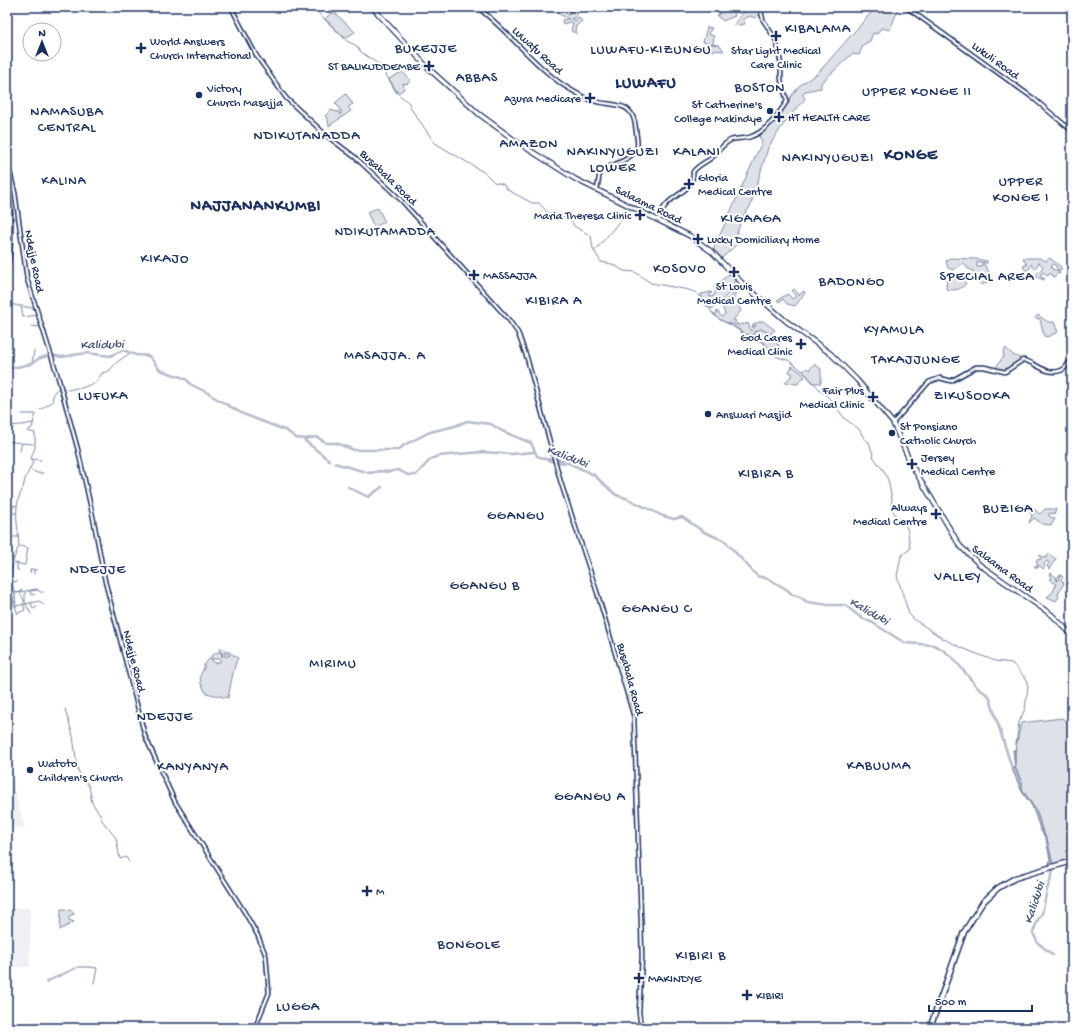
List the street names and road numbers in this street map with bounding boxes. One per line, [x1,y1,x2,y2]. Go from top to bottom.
street label: Luwafu Road [508,24,566,79]
street label: Lukuli Road [968,40,1022,84]
street label: Busabala Road [355,147,420,210]
street label: Salaama Road [613,184,685,228]
street label: Ndejje Road [20,229,46,295]
street label: Salaama Road [968,543,1036,597]
street label: Ndejje Road [119,629,148,695]
street label: Busabala Road [612,641,646,718]

